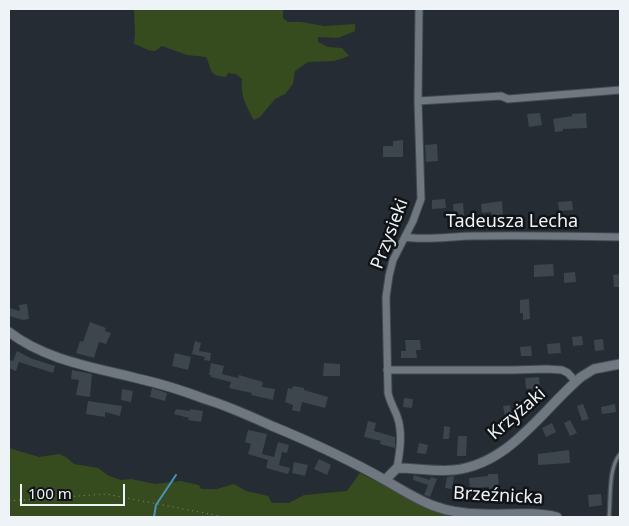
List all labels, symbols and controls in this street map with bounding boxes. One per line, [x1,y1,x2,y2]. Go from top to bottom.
street label: Przysieki [367,196,413,272]
street label: Tadeusza Lecha [446,211,578,233]
street label: Krzyżaki [484,383,550,445]
scale bar [22,474,128,506]
text: 100 m [28,483,72,503]
street label: Brzeźnicka [452,483,544,509]

